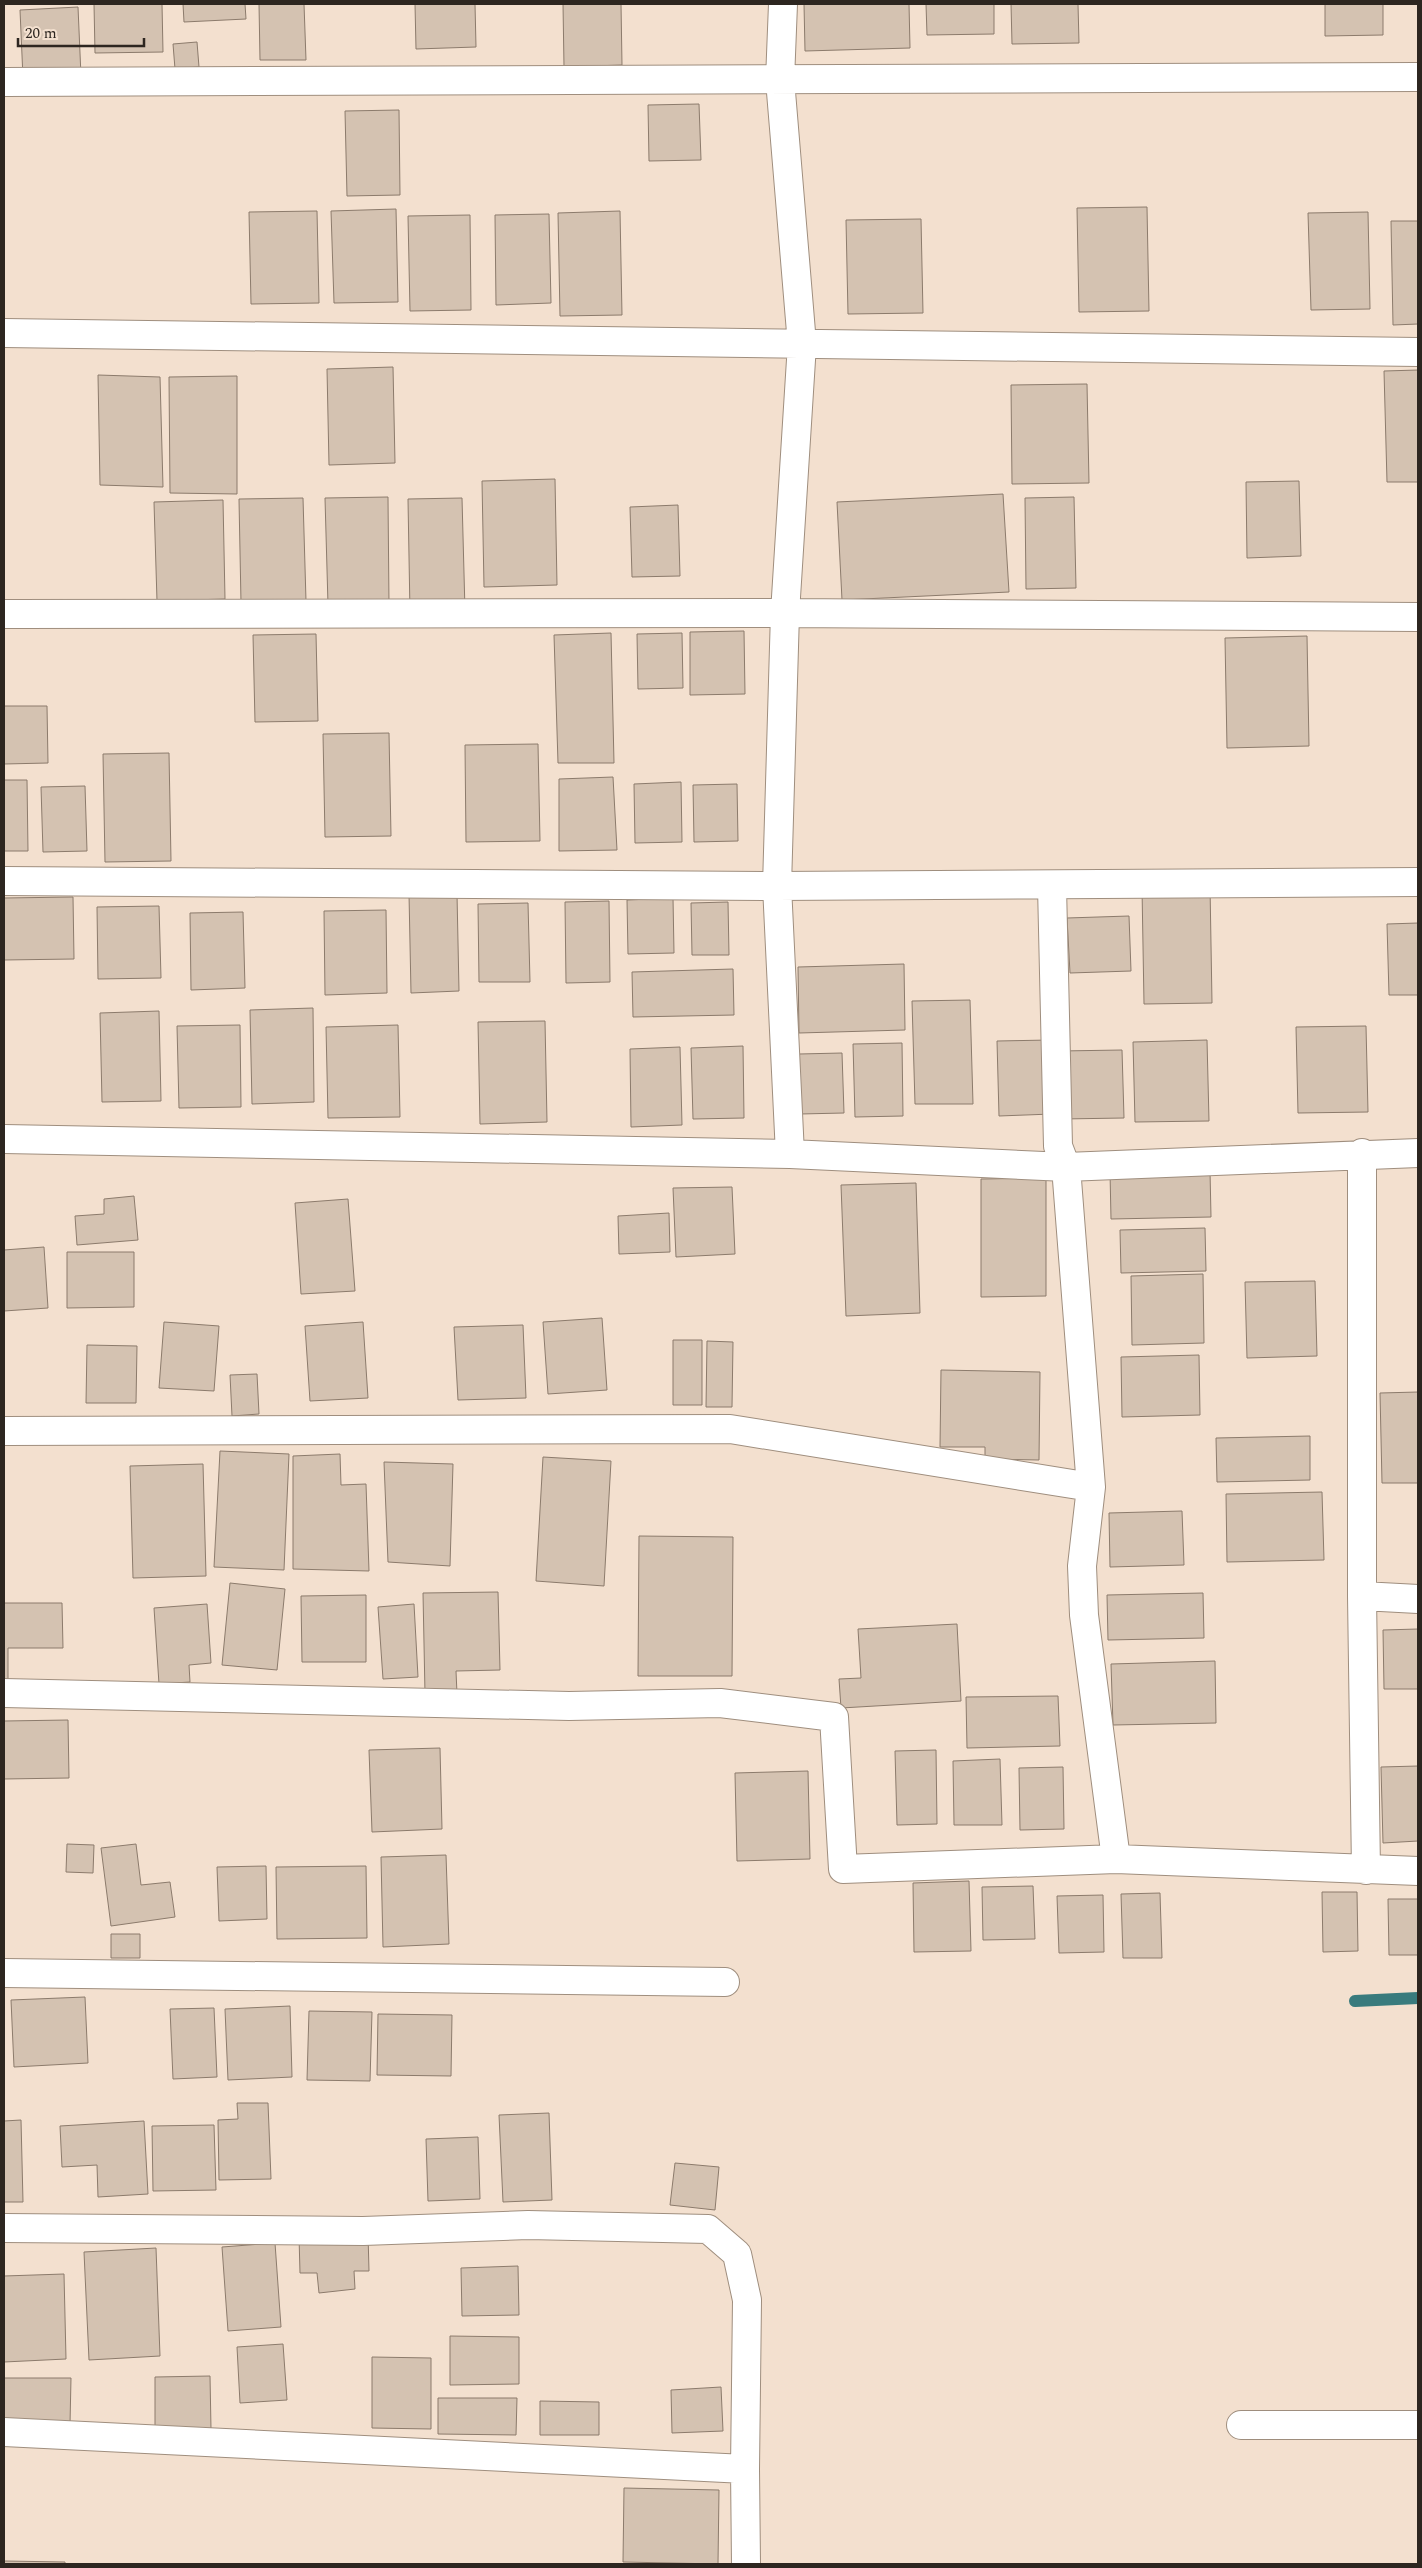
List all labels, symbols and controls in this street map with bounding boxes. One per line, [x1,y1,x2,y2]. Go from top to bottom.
scale bar [18,15,144,47]
text: 20 m [25,22,57,45]

